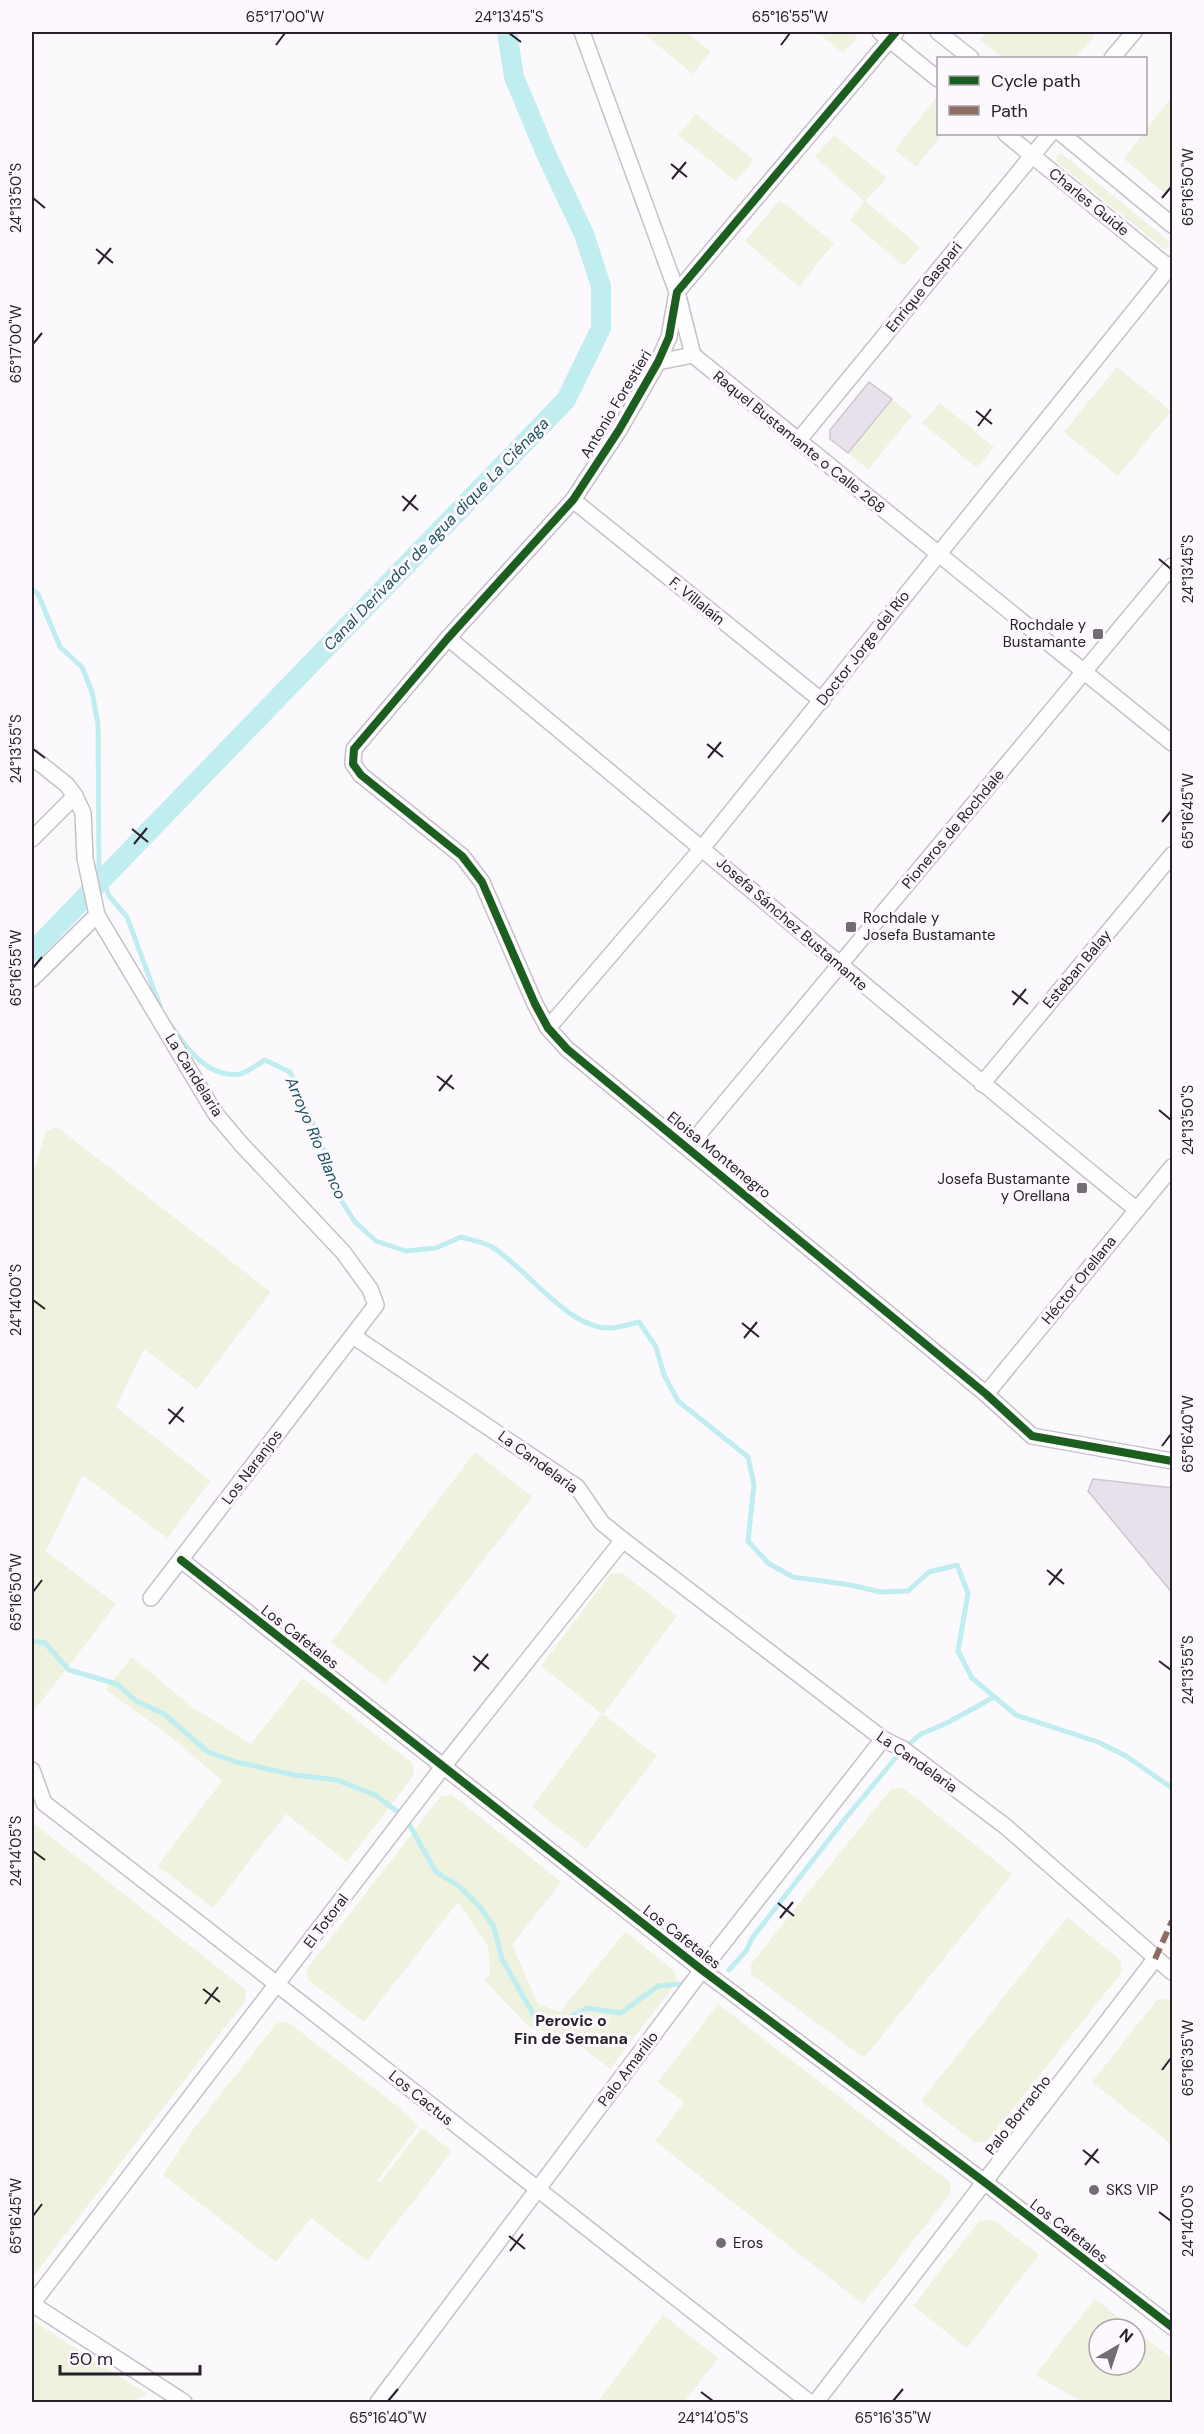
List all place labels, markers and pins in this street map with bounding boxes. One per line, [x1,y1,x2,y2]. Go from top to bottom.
place label: Rochdale y Bustamante [1003,615,1087,652]
marker: Rochdale y Bustamante [1091,627,1105,641]
place label: Rochdale y Josefa Bustamante [863,908,996,945]
marker: Rochdale y Josefa Bustamante [844,920,858,934]
place label: Josefa Bustamante y Orellana [937,1169,1070,1206]
marker: Josefa Bustamante y Orellana [1075,1181,1089,1195]
place label: SKS VIP [1106,2180,1159,2200]
marker: SKS VIP [1087,2183,1101,2197]
place label: Eros [733,2233,763,2253]
marker: Eros [714,2236,728,2250]

